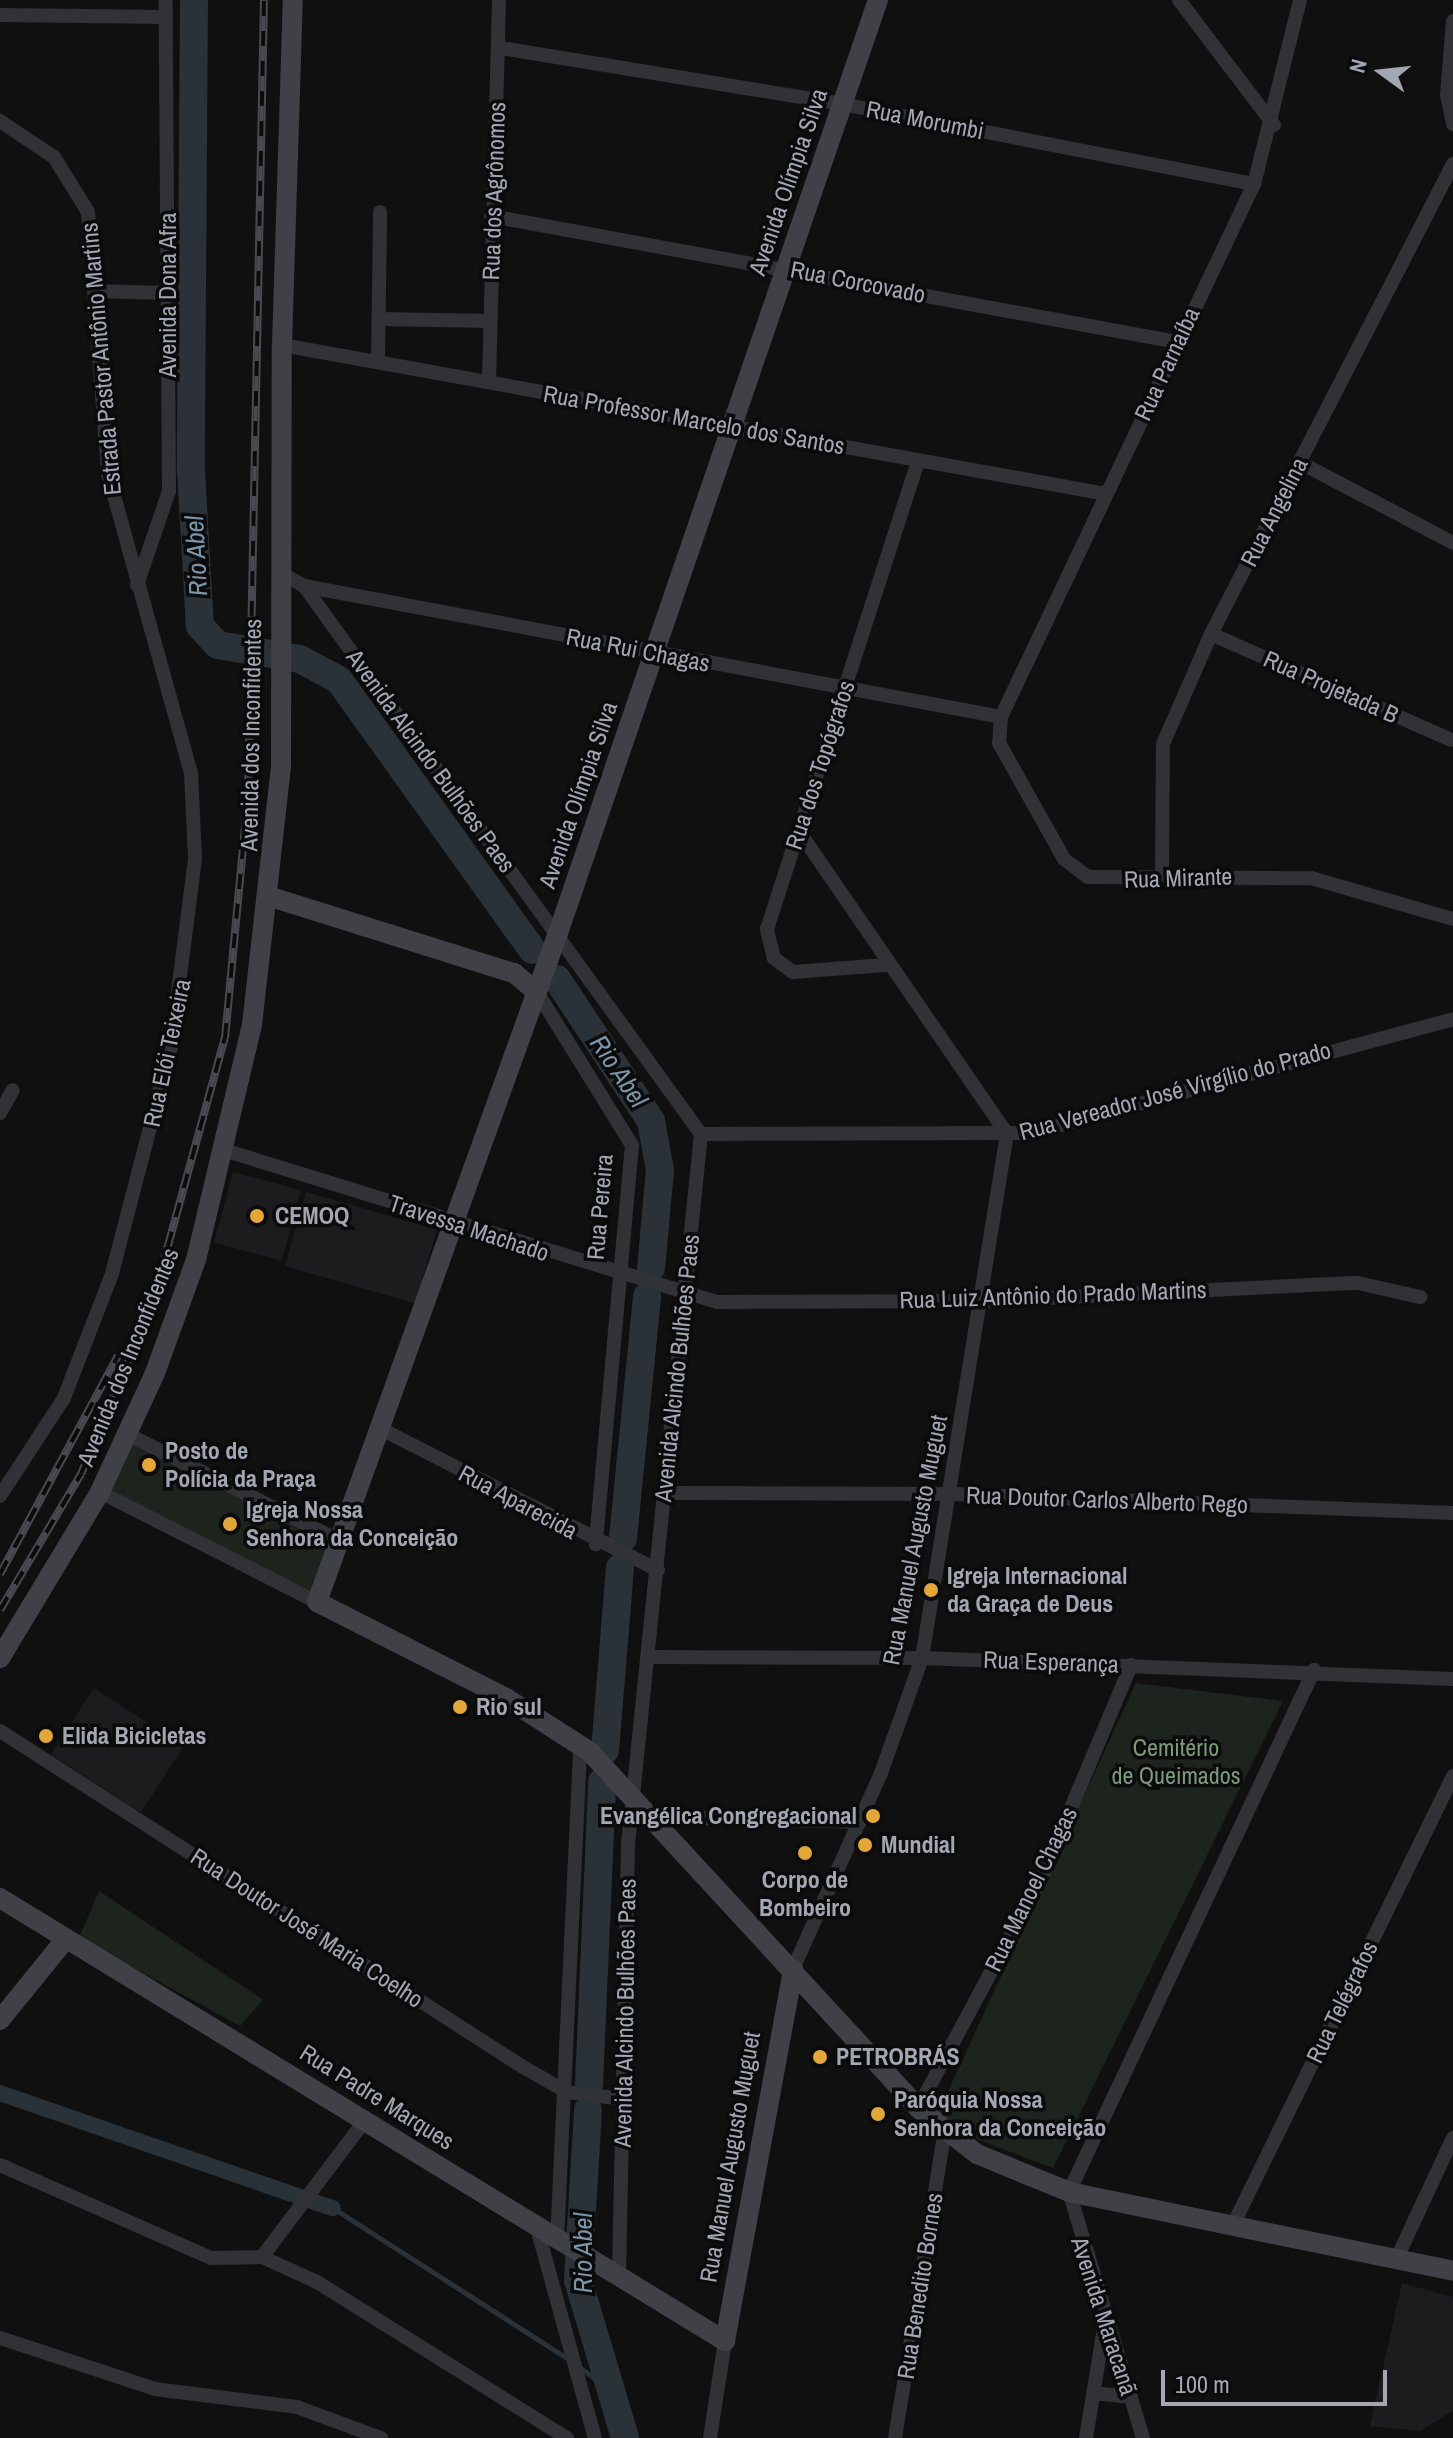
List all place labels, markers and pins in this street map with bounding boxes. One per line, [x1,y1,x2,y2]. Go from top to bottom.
place label: CEMOQ [275,1202,349,1230]
marker: CEMOQ [246,1205,268,1227]
place label: Posto de Polícia da Praça [165,1437,316,1493]
marker: Posto de Polícia da Praça [140,1456,158,1474]
place label: Igreja Nossa Senhora da Conceição [246,1496,458,1552]
marker: Igreja Nossa Senhora da Conceição [221,1515,239,1533]
place label: Igreja Internacional da Graça de Deus [947,1562,1127,1618]
marker: Igreja Internacional da Graça de Deus [922,1581,940,1599]
place label: Rio sul [476,1693,542,1721]
marker: Rio sul [451,1698,469,1716]
place label: Elida Bicicletas [62,1722,206,1750]
marker: Elida Bicicletas [37,1727,55,1745]
place label: Evangélica Congregacional [600,1802,857,1830]
marker: Evangélica Congregacional [864,1807,882,1825]
place label: Mundial [881,1831,955,1859]
marker: Mundial [856,1836,874,1854]
marker: Corpo de Bombeiro [796,1844,814,1862]
place label: Corpo de Bombeiro [759,1866,851,1922]
place label: PETROBRÁS [836,2043,960,2071]
marker: PETROBRÁS [811,2048,829,2066]
place label: Paróquia Nossa Senhora da Conceição [894,2086,1106,2142]
marker: Paróquia Nossa Senhora da Conceição [869,2105,887,2123]

